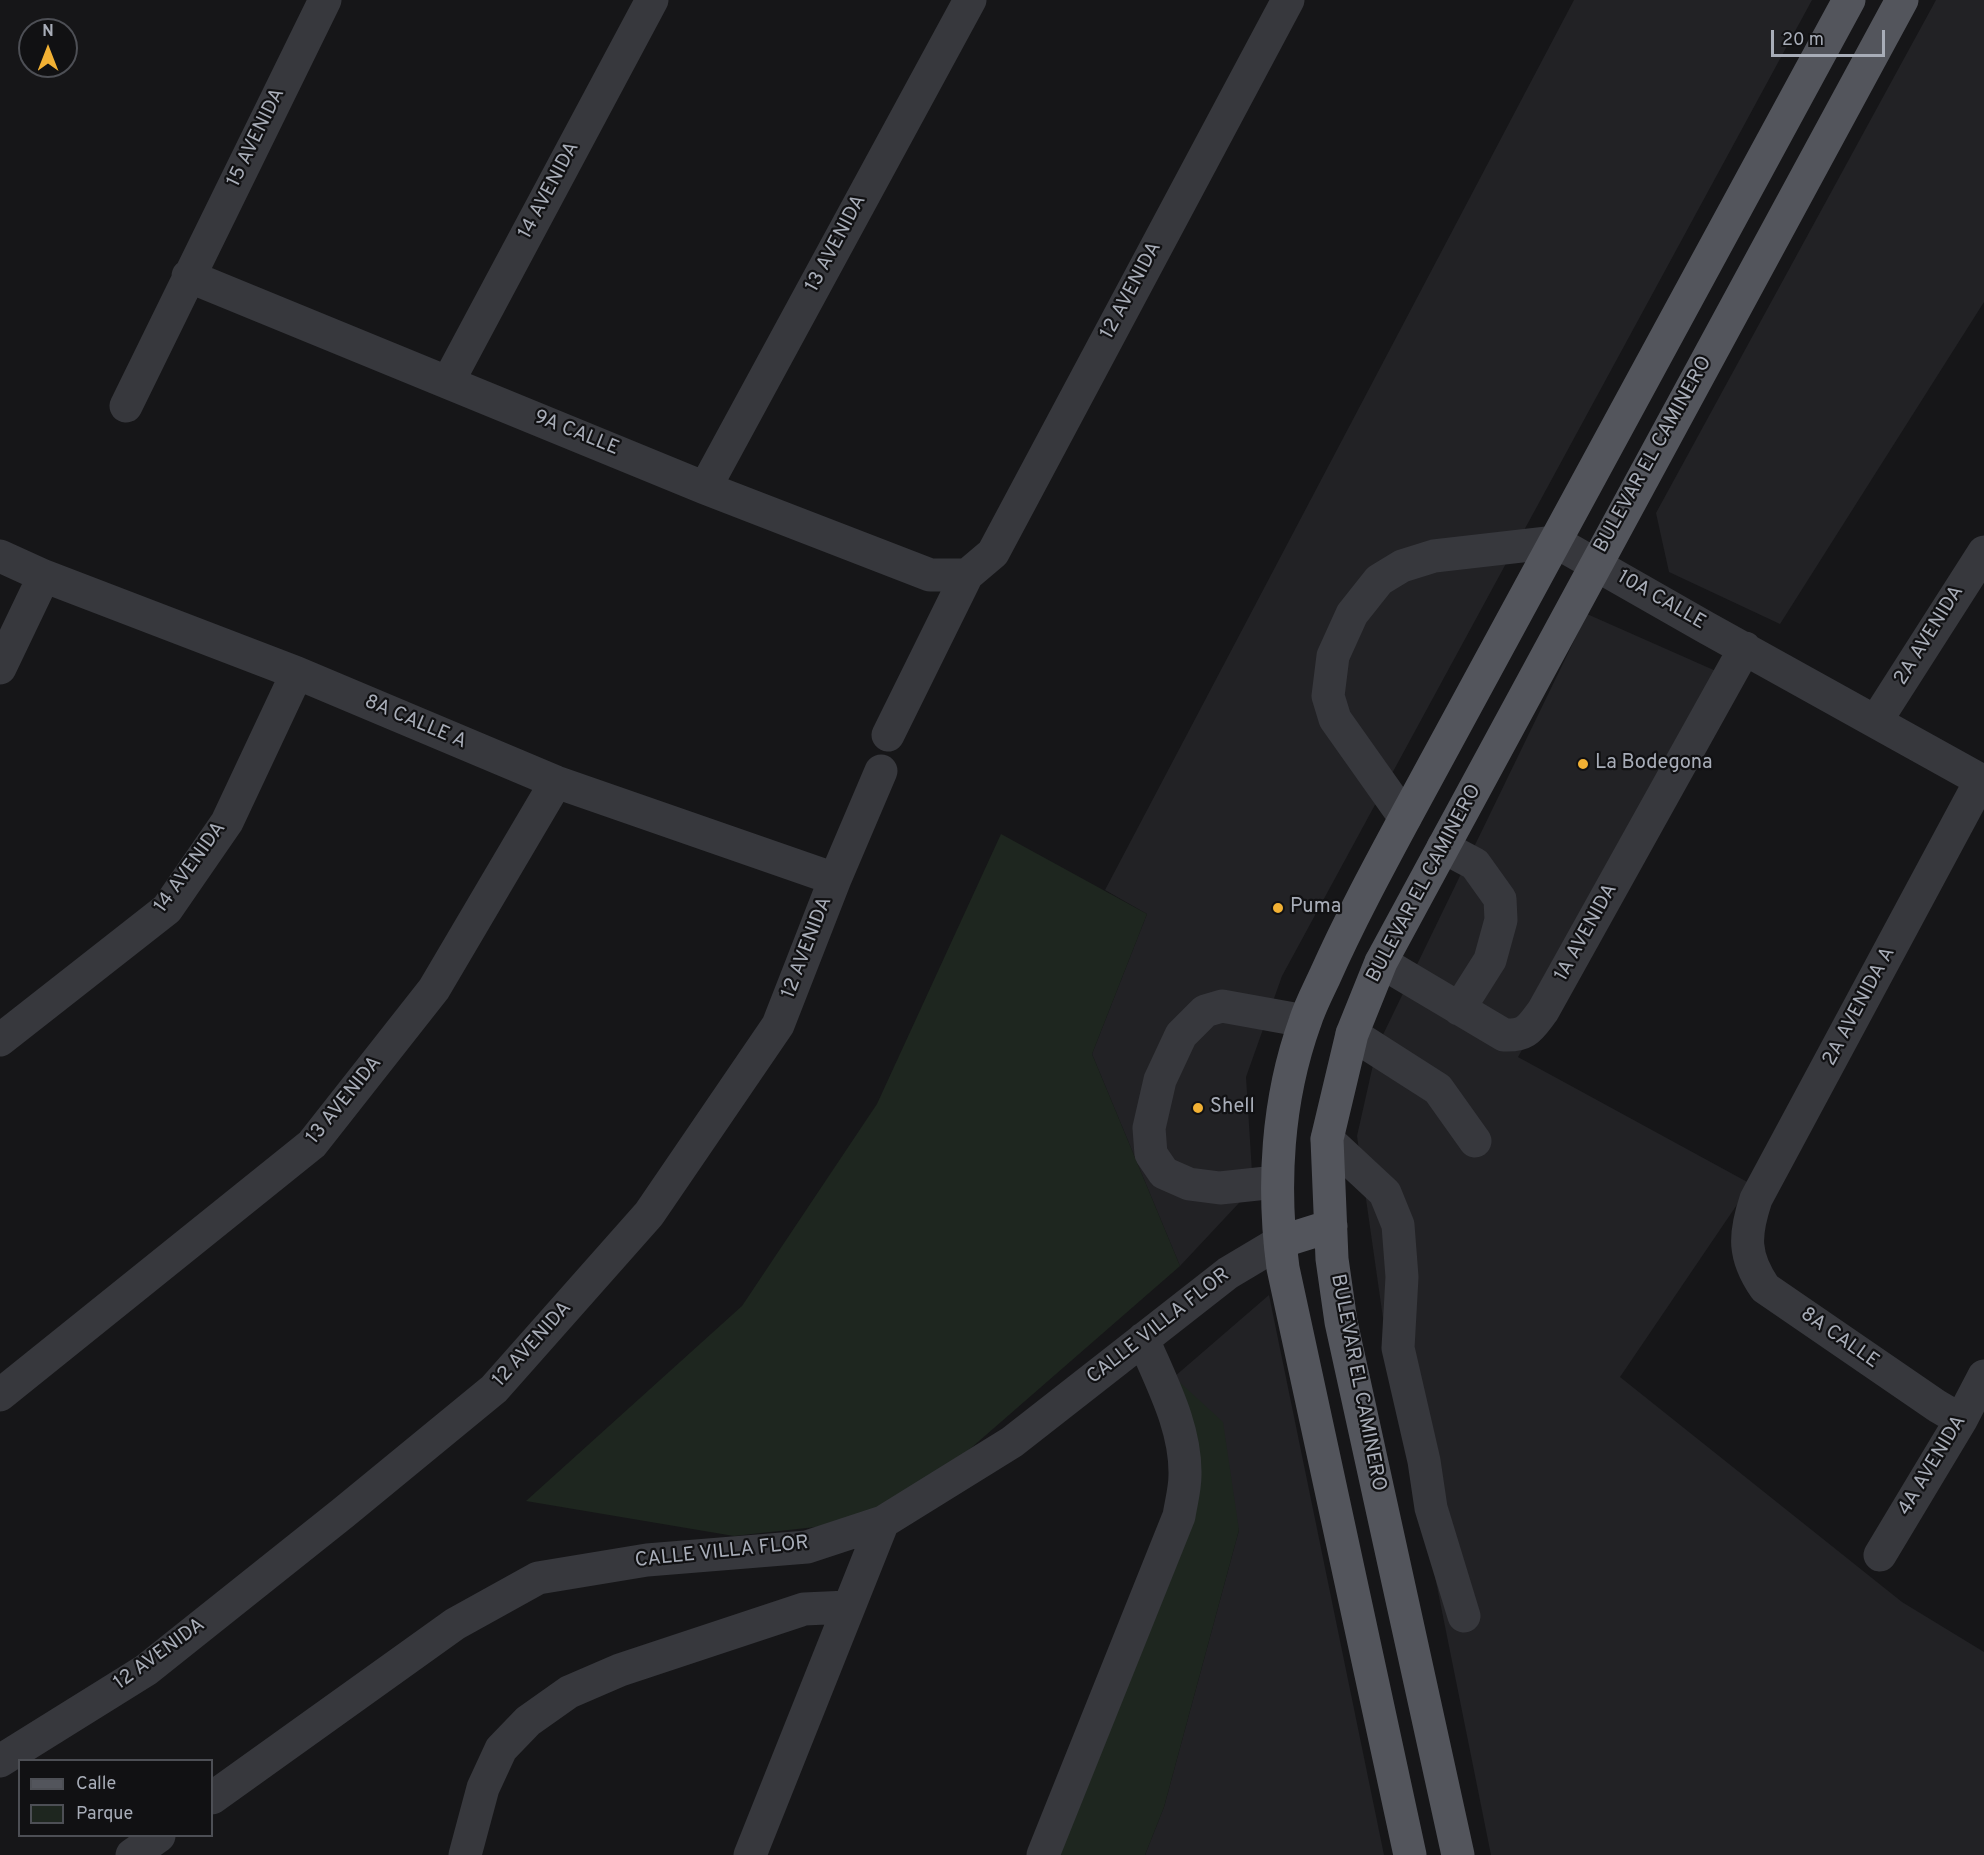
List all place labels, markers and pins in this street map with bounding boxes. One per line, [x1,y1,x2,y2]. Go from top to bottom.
place label: La Bodegona [1595,752,1713,776]
marker: La Bodegona [1576,757,1590,771]
place label: Puma [1290,896,1341,920]
marker: Puma [1271,901,1285,915]
place label: Shell [1210,1096,1255,1120]
marker: Shell [1191,1101,1205,1115]

